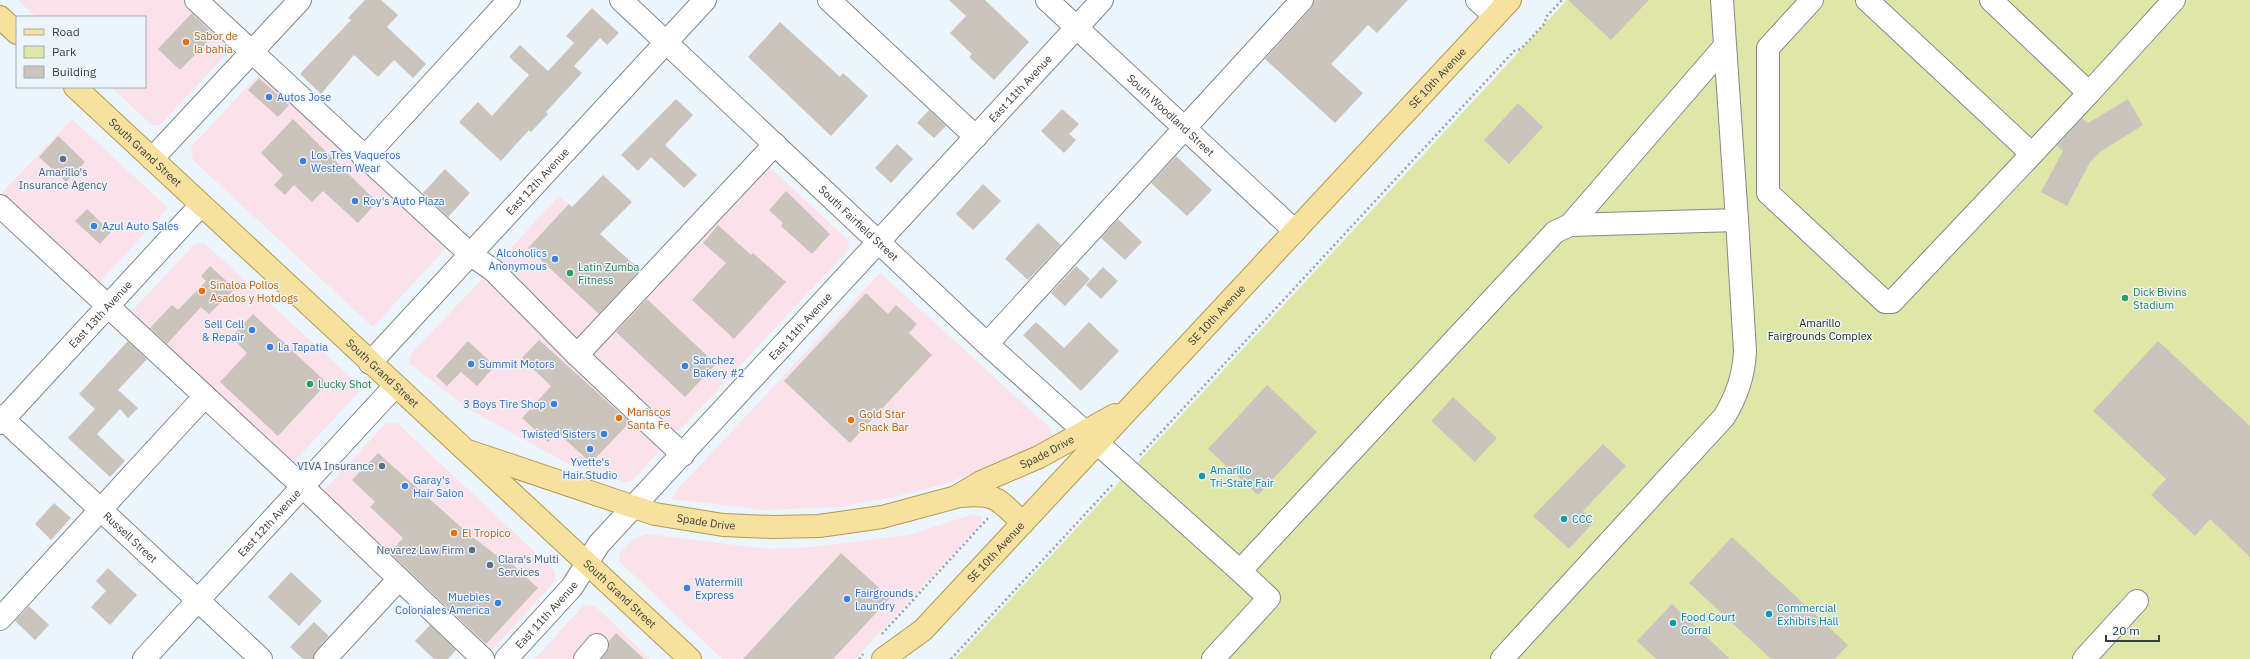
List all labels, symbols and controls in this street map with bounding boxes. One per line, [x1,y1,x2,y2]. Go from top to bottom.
legend [16,16,146,88]
text: Road [52,24,80,39]
place label: Sabor de la bahía [194,29,238,56]
marker: Sabor de la bahía [181,37,191,47]
text: Park [52,44,77,59]
street label: SE 10th Avenue [1406,45,1469,111]
street label: East 11th Avenue [986,52,1055,125]
text: Building [52,64,97,79]
street label: South Woodland Street [1124,71,1217,159]
place label: Autos Jose [277,90,331,104]
marker: Autos Jose [264,92,274,102]
street label: South Grand Street [106,115,185,190]
street label: East 12th Avenue [503,145,572,218]
place label: Los Tres Vaqueros Western Wear [311,148,401,175]
marker: Amarillo's Insurance Agency [58,154,68,164]
marker: Los Tres Vaqueros Western Wear [298,156,308,166]
place label: Amarillo's Insurance Agency [19,165,108,192]
street label: South Fairfield Street [816,182,902,264]
place label: Roy's Auto Plaza [363,194,445,208]
marker: Roy's Auto Plaza [350,196,360,206]
place label: Azul Auto Sales [102,219,179,233]
marker: Azul Auto Sales [89,221,99,231]
place label: Alcoholics Anonymous [489,246,547,273]
marker: Alcoholics Anonymous [550,254,560,264]
place label: Latin Zumba Fitness [578,260,639,287]
marker: Latin Zumba Fitness [565,268,575,278]
street label: East 13th Avenue [66,278,135,351]
place label: Sinaloa Pollos Asados y Hotdogs [210,278,298,305]
street label: SE 10th Avenue [1185,282,1248,348]
place label: Dick Bivins Stadium [2133,285,2187,312]
marker: Sinaloa Pollos Asados y Hotdogs [197,286,207,296]
street label: East 11th Avenue [766,290,835,363]
marker: Dick Bivins Stadium [2120,293,2130,303]
park label: Amarillo Fairgrounds Complex [1768,316,1873,343]
place label: Sell Cell & Repair [202,317,244,344]
marker: Sell Cell & Repair [247,325,257,335]
street label: South Grand Street [343,336,422,410]
place label: La Tapatia [278,340,328,354]
marker: La Tapatia [265,342,275,352]
place label: Sanchez Bakery #2 [693,353,744,380]
place label: Summit Motors [479,357,555,371]
marker: Summit Motors [466,359,476,369]
marker: Sanchez Bakery #2 [680,361,690,371]
place label: Lucky Shot [318,377,372,391]
marker: Lucky Shot [305,379,315,389]
place label: 3 Boys Tire Shop [463,397,546,411]
marker: 3 Boys Tire Shop [549,399,559,409]
place label: Mariscos Santa Fe [627,405,671,432]
place label: Gold Star Snack Bar [859,407,909,434]
marker: Mariscos Santa Fe [614,413,624,423]
marker: Gold Star Snack Bar [846,415,856,425]
place label: Twisted Sisters [521,427,596,441]
marker: Twisted Sisters [599,429,609,439]
street label: Spade Drive [1018,432,1076,471]
marker: Yvette's Hair Studio [585,444,595,454]
place label: Yvette's Hair Studio [563,455,617,482]
place label: VIVA Insurance [297,459,374,473]
marker: VIVA Insurance [377,461,387,471]
place label: Amarillo Tri-State Fair [1210,463,1274,490]
marker: Amarillo Tri-State Fair [1197,471,1207,481]
place label: Garay's Hair Salon [413,473,464,500]
marker: Garay's Hair Salon [400,481,410,491]
street label: East 12th Avenue [235,486,304,559]
street label: Russell Street [100,509,160,566]
street label: Spade Drive [676,511,736,532]
place label: CCC [1572,512,1592,526]
marker: CCC [1559,514,1569,524]
street label: SE 10th Avenue [964,519,1027,585]
place label: El Tropico [462,526,511,540]
marker: El Tropico [449,528,459,538]
place label: Nevarez Law Firm [376,543,464,557]
marker: Nevarez Law Firm [467,545,477,555]
place label: Clara's Multi Services [498,552,559,579]
street label: South Grand Street [580,556,659,631]
marker: Clara's Multi Services [485,560,495,570]
place label: Watermill Express [695,575,743,602]
street label: East 11th Avenue [512,578,581,651]
marker: Watermill Express [682,583,692,593]
place label: Fairgrounds Laundry [855,586,913,613]
place label: Muebles Coloniales America [395,590,490,617]
marker: Fairgrounds Laundry [842,594,852,604]
marker: Muebles Coloniales America [493,598,503,608]
place label: Commercial Exhibits Hall [1777,601,1839,628]
marker: Commercial Exhibits Hall [1764,609,1774,619]
place label: Food Court Corral [1681,610,1735,637]
scale bar [2106,617,2159,643]
marker: Food Court Corral [1668,618,1678,628]
text: 20 m [2112,623,2140,638]

